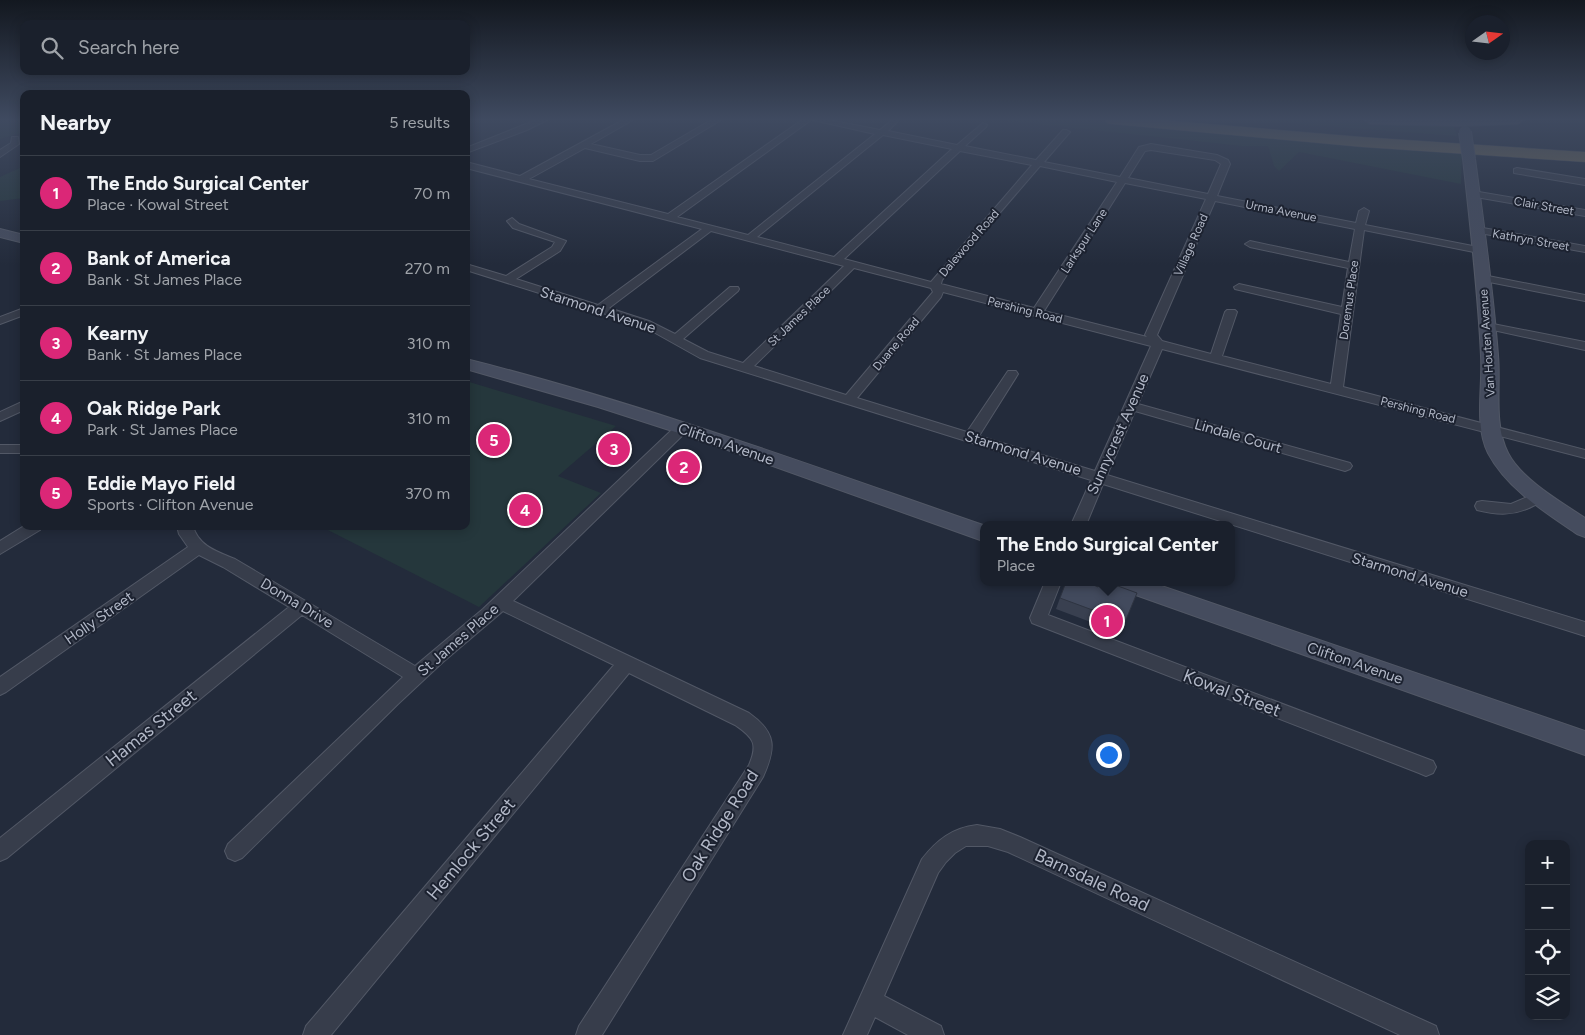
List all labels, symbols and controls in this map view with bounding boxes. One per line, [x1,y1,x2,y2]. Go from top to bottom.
north arrow [1465,15,1510,60]
search box [20,20,470,75]
icon: search [38,34,66,62]
text: Search here [78,36,180,59]
text: Nearby [40,110,111,135]
text: 5 results [389,113,450,132]
text: The Endo Surgical Center [87,172,309,195]
text: 1 [53,184,59,203]
text: 70 m [414,184,450,203]
street label: Clair Street [1513,194,1576,218]
text: Place · Kowal Street [87,195,229,214]
street label: Urma Avenue [1244,197,1318,225]
street label: Larkspur Lane [1058,206,1110,276]
street label: Dalewood Road [936,207,1002,279]
street label: Village Road [1171,212,1211,278]
street label: Kathryn Street [1491,226,1571,254]
text: Bank of America [87,247,231,270]
text: 2 [51,259,61,278]
text: 270 m [405,259,450,278]
street label: Doremus Place [1336,259,1362,341]
text: Bank · St James Place [87,270,242,289]
street label: St James Place [765,282,833,349]
street label: Starmond Avenue [538,283,658,337]
street label: Van Houten Avenue [1476,288,1498,397]
street label: Pershing Road [986,294,1064,326]
street label: Duane Road [870,315,922,373]
text: Kearny [87,322,148,345]
text: 3 [52,334,60,353]
text: 310 m [407,334,450,353]
text: Bank · St James Place [87,345,242,364]
street label: Sunnycrest Avenue [1083,371,1153,497]
street label: Pershing Road [1379,394,1457,426]
text: Oak Ridge Park [87,397,221,420]
text: 4 [51,409,61,428]
text: 310 m [407,409,450,428]
street label: Lindale Court [1192,415,1284,457]
street label: Clifton Avenue [676,419,776,469]
text: Park · St James Place [87,420,238,439]
pin: 5 [478,421,510,459]
street label: Starmond Avenue [963,427,1083,479]
pin: 3 [598,430,630,468]
pin: 2 [668,448,700,486]
text: Eddie Mayo Field [87,472,235,495]
text: 5 [51,484,61,503]
text: 370 m [405,484,450,503]
pin: 4 [509,491,541,529]
text: Sports · Clifton Avenue [87,495,253,514]
popup [980,521,1235,586]
text: The Endo Surgical Center [997,533,1218,556]
street label: Starmond Avenue [1350,549,1470,601]
text: Place [997,556,1035,575]
street label: Donna Drive [257,574,337,632]
street label: Holly Street [61,587,137,648]
street label: St James Place [414,600,502,680]
pin: 1 [1091,602,1123,640]
street label: Clifton Avenue [1305,638,1405,688]
street label: Kowal Street [1180,664,1284,722]
street label: Hamas Street [101,685,201,771]
your location [1096,742,1122,768]
street label: Oak Ridge Road [677,766,763,886]
street label: Hemlock Street [422,793,520,904]
map controls [1525,840,1570,1020]
button: + [1525,840,1570,885]
street label: Barnsdale Road [1031,844,1153,916]
button: − [1525,885,1570,930]
button: locate [1525,930,1570,975]
button: layers [1525,975,1570,1020]

